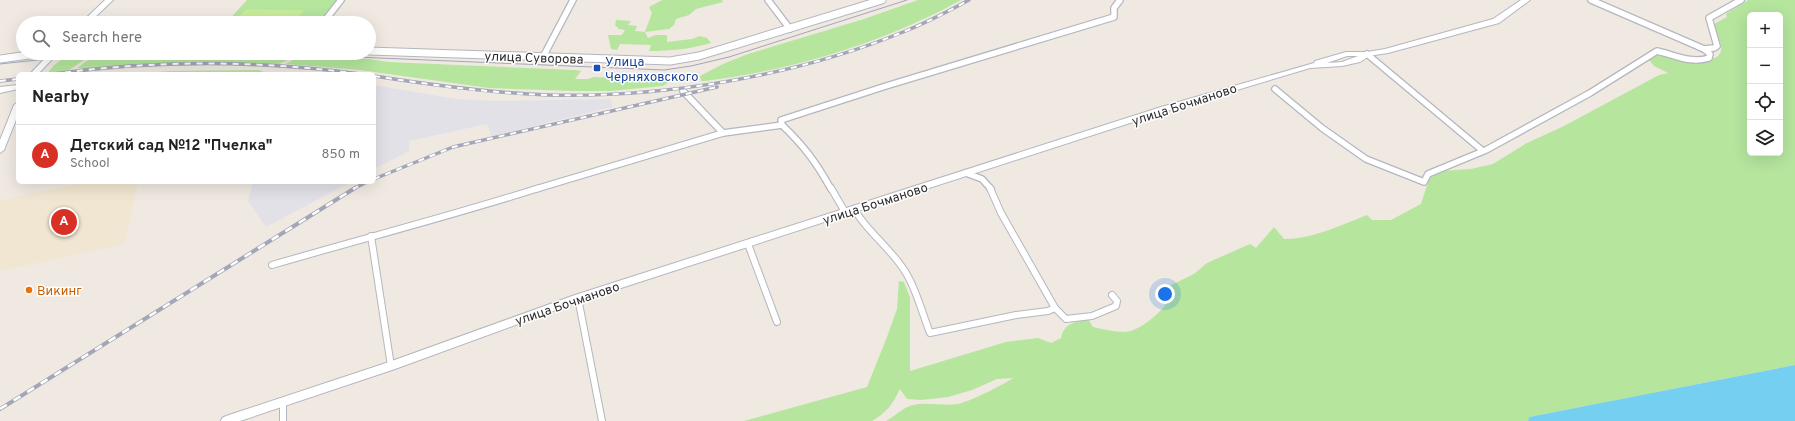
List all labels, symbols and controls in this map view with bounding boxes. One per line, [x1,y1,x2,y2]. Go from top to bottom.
map controls [1747,12,1783,156]
button: + [1747,12,1783,48]
search box [16,16,376,60]
icon: search [30,27,52,49]
text: Search here [62,29,142,48]
button: − [1747,48,1783,84]
street label: улица Суворова [484,49,584,69]
place label: Улица Черняховского [605,55,698,86]
marker: Улица Черняховского [592,63,602,73]
street label: улица Бочманово [1130,81,1239,130]
button: locate [1747,84,1783,120]
text: Nearby [32,87,89,109]
button: layers [1747,120,1783,156]
text: Детский сад №12 "Пчелка" [70,137,272,156]
text: A [40,147,50,163]
text: 850 m [322,147,360,163]
text: School [70,156,110,172]
street label: улица Бочманово [821,180,930,229]
pin: A [51,207,77,237]
street label: улица Бочманово [513,280,622,330]
place label: Викинг [37,284,82,300]
your location [1155,284,1175,304]
marker: Викинг [24,285,34,295]

